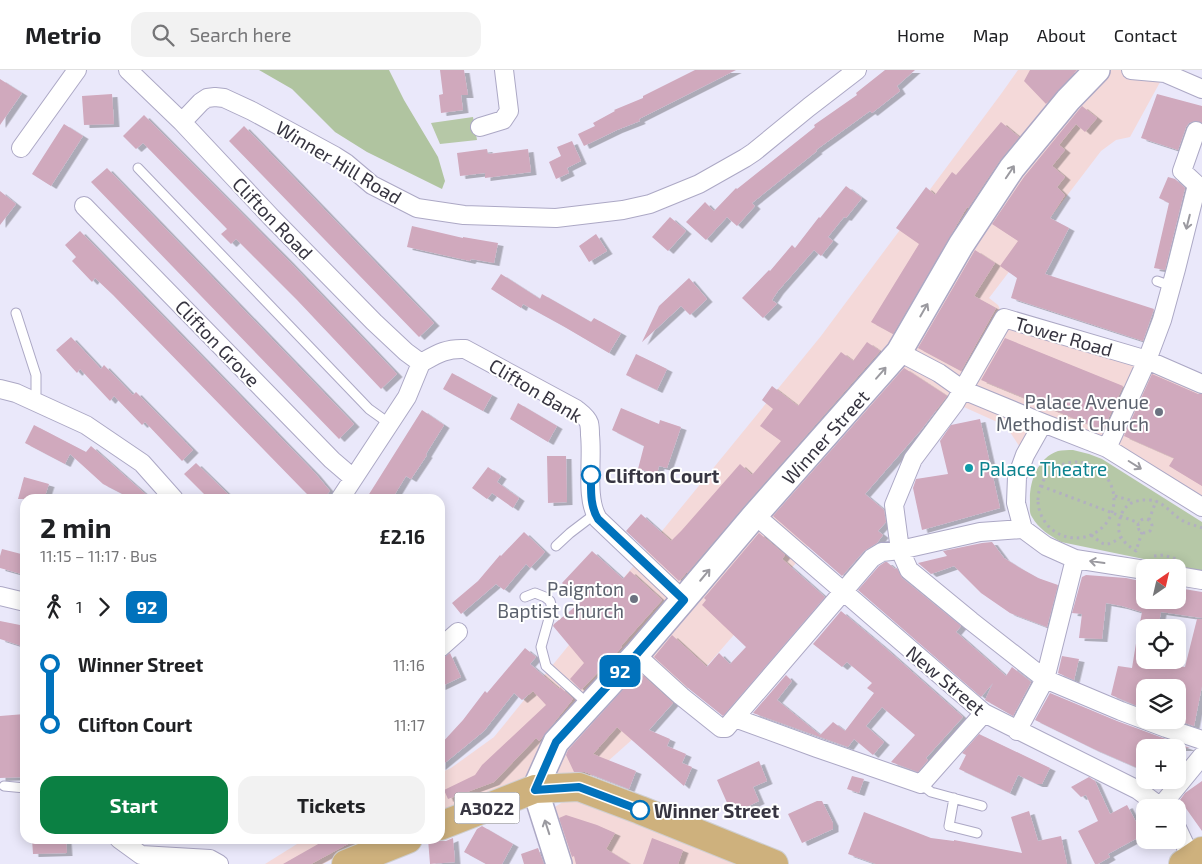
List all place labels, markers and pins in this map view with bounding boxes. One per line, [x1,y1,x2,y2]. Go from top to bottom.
place label: Palace Avenue Methodist Church [996,390,1149,435]
marker: Palace Avenue Methodist Church [1153,406,1165,418]
place label: Palace Theatre [979,457,1107,480]
marker: Palace Theatre [963,462,975,474]
place label: Clifton Court [605,464,720,487]
marker: Clifton Court [581,465,601,485]
place label: Paignton Baptist Church [497,577,624,622]
marker: Paignton Baptist Church [628,593,640,605]
place label: Winner Street [654,799,779,822]
marker: Winner Street [630,800,650,820]

